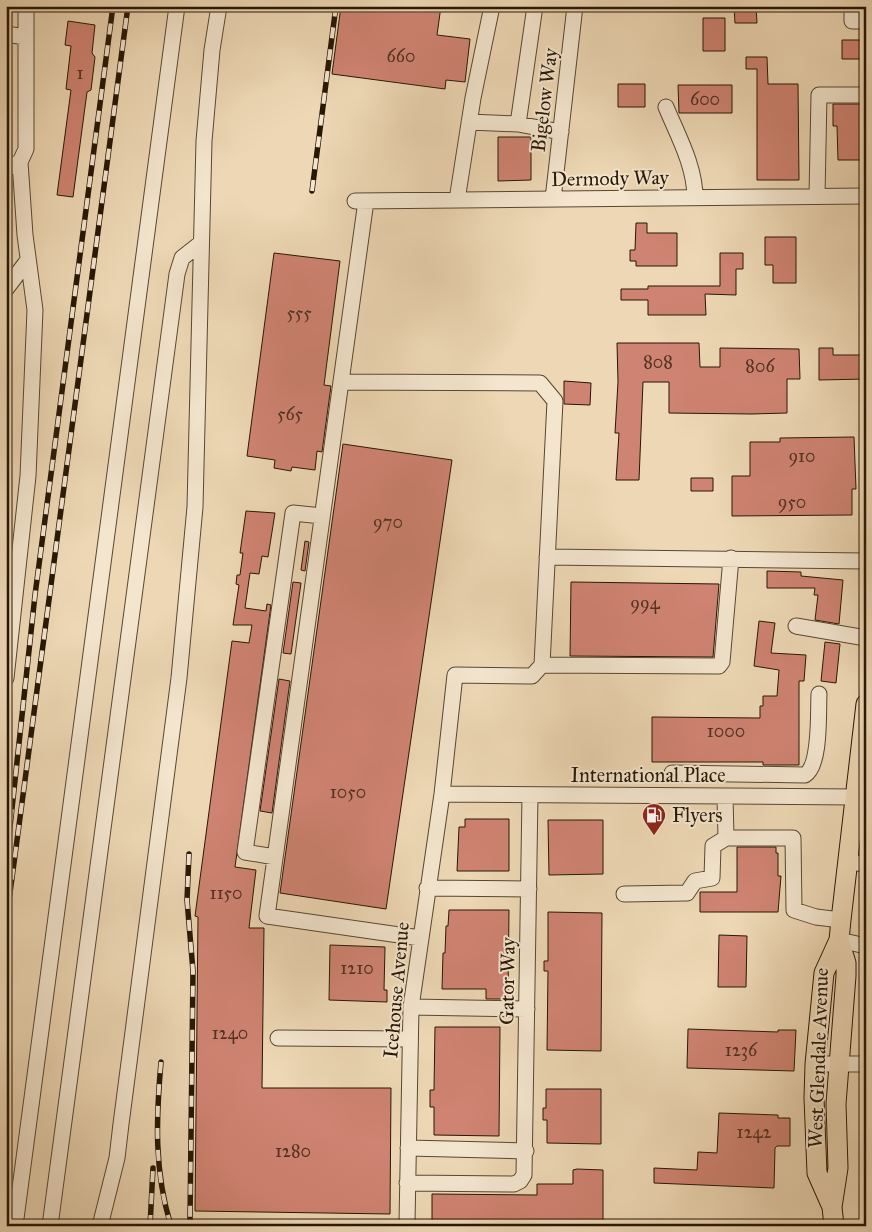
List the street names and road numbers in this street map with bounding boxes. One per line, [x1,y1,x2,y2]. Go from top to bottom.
street label: Bigelow Way [526,46,563,154]
street label: Dermody Way [551,165,670,191]
street label: International Place [570,763,726,787]
street label: Icehouse Avenue [378,921,414,1059]
street label: Gator Way [494,936,520,1025]
street label: West Glendale Avenue [803,967,833,1149]

